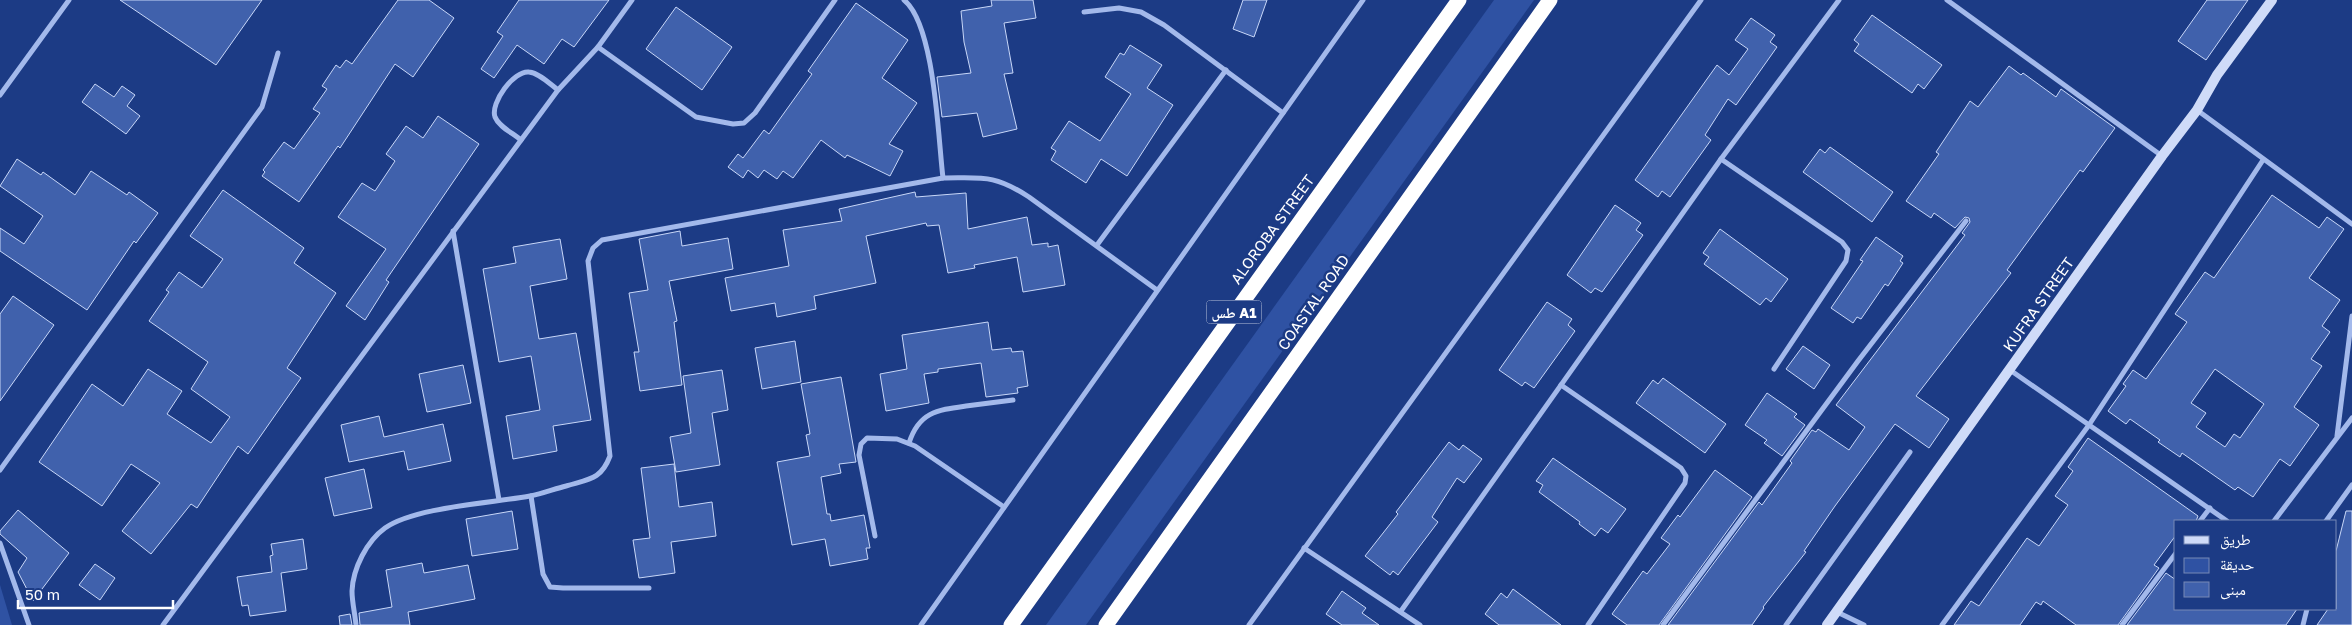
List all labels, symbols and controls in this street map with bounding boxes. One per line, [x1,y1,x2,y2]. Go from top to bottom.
street label: ALOROBA STREET [1226,171,1318,287]
street label: COASTAL ROAD [1273,251,1353,353]
street label: KUFRA STREET [1999,253,2077,355]
road number: طس A1 [1206,300,1262,324]
legend [2174,520,2337,610]
text: طريق [2220,530,2251,550]
text: حديقة [2220,555,2255,573]
scale bar [18,578,172,610]
text: مبنى [2220,580,2246,600]
text: 50 m [25,585,60,603]

